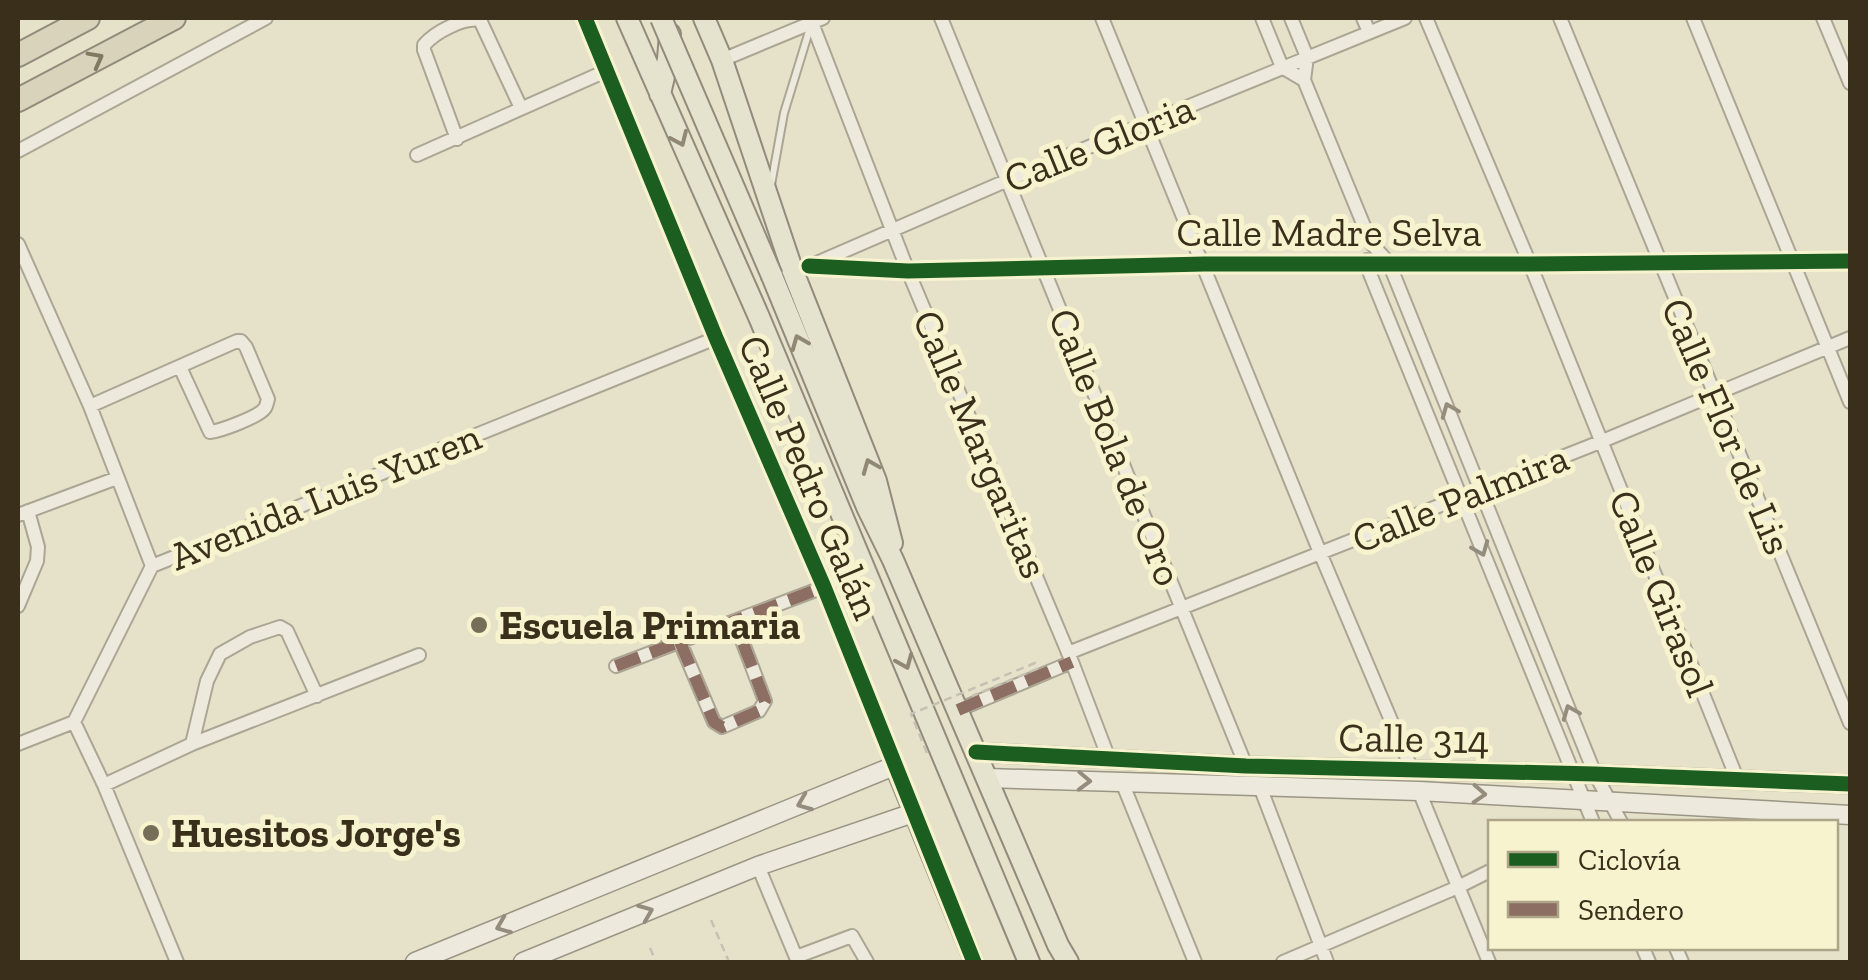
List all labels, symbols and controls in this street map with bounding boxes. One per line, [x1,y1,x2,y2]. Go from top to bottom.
one-way arrow [85,52,103,71]
street label: Calle Gloria [997,83,1201,203]
one-way arrow [668,129,688,147]
street label: Calle Madre Selva [1176,208,1482,256]
street label: Calle Flor de Lis [1651,291,1803,561]
street label: Calle Bola de Oro [1039,302,1193,592]
street label: Calle Margaritas [903,303,1059,585]
street label: Calle Pedro Galán [729,328,891,626]
one-way arrow [790,334,810,352]
one-way arrow [1441,403,1461,421]
street label: Avenida Luis Yuren [163,412,487,580]
street label: Calle Palmira [1345,433,1575,563]
one-way arrow [862,458,882,475]
street label: Calle Girasol [1599,483,1725,703]
one-way arrow [1469,539,1489,557]
place label: Escuela Primaria [499,601,800,649]
marker: Escuela Primaria [468,614,490,636]
one-way arrow [893,652,913,670]
one-way arrow [1562,704,1582,722]
street label: Calle 314 [1338,713,1490,763]
one-way arrow [1077,770,1093,791]
one-way arrow [1472,783,1488,804]
one-way arrow [796,791,813,811]
place label: Huesitos Jorge's [171,809,461,857]
legend [1488,820,1838,950]
marker: Huesitos Jorge's [140,822,162,844]
text: Ciclovía [1578,842,1681,878]
text: Sendero [1578,892,1684,928]
one-way arrow [636,904,653,924]
one-way arrow [495,915,513,935]

